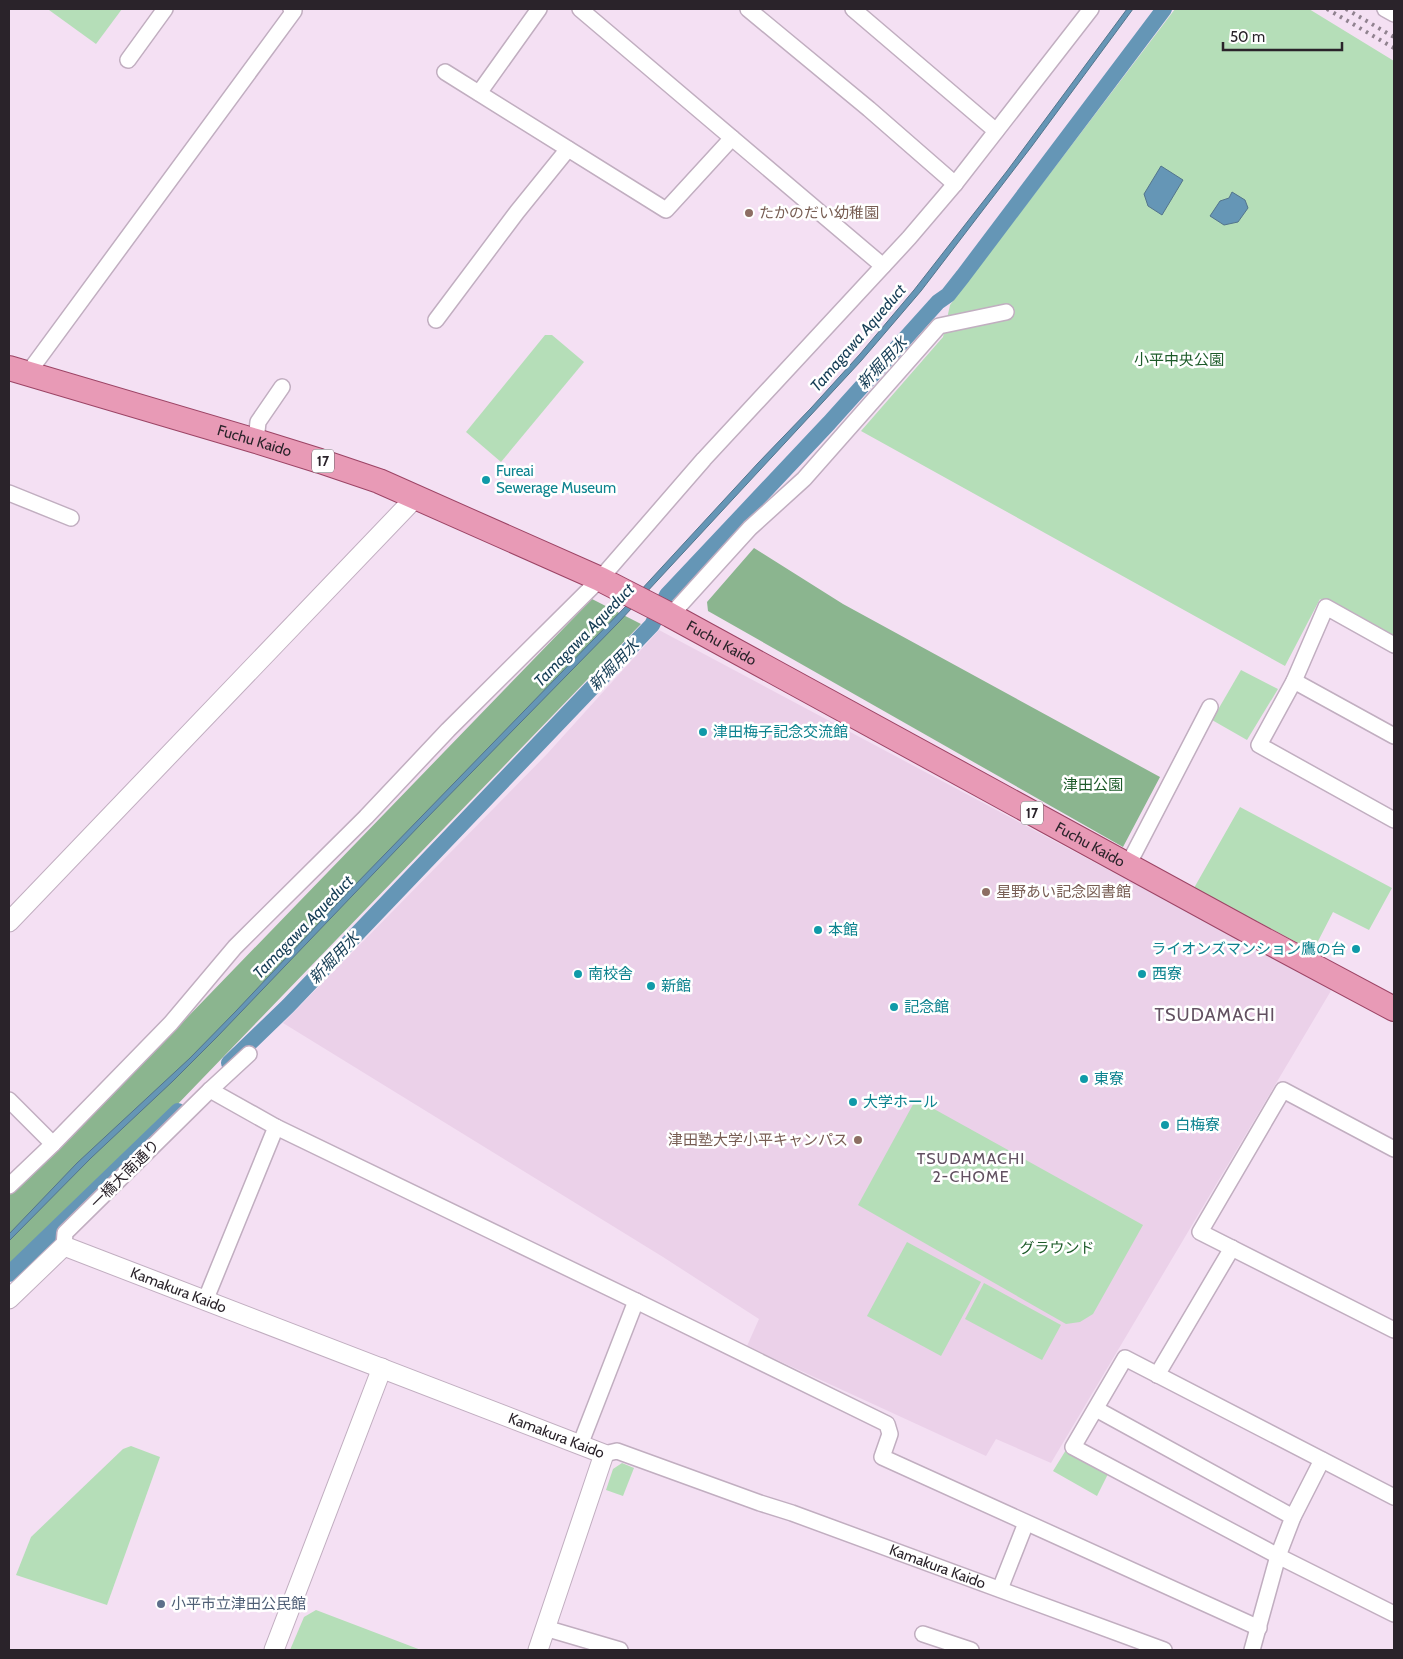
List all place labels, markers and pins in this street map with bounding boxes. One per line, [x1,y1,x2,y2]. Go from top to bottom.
place label: たかのだい幼稚園 [759,204,879,222]
marker: たかのだい幼稚園 [743,207,755,219]
place label: Fureai Sewerage Museum [496,462,616,497]
marker: Fureai Sewerage Museum [480,474,492,486]
place label: 津田梅子記念交流館 [713,723,848,741]
marker: 津田梅子記念交流館 [697,726,709,738]
place label: 星野あい記念図書館 [996,883,1131,901]
marker: 星野あい記念図書館 [980,886,992,898]
place label: 本館 [828,921,858,939]
marker: 本館 [812,924,824,936]
place label: ライオンズマンション鷹の台 [1151,940,1346,958]
marker: ライオンズマンション鷹の台 [1350,943,1362,955]
place label: 南校舎 [588,965,633,983]
place label: 西寮 [1152,965,1182,983]
marker: 南校舎 [572,968,584,980]
marker: 西寮 [1136,968,1148,980]
place label: 新館 [661,977,691,995]
marker: 新館 [645,980,657,992]
place label: 記念館 [904,998,949,1016]
marker: 記念館 [888,1001,900,1013]
place label: 東寮 [1094,1070,1124,1088]
marker: 東寮 [1078,1073,1090,1085]
place label: 大学ホール [863,1093,938,1111]
marker: 大学ホール [847,1096,859,1108]
place label: 白梅寮 [1175,1116,1220,1134]
marker: 白梅寮 [1159,1119,1171,1131]
place label: 津田塾大学小平キャンパス [668,1131,848,1149]
marker: 津田塾大学小平キャンパス [852,1134,864,1146]
place label: 小平市立津田公民館 [171,1595,306,1613]
marker: 小平市立津田公民館 [155,1598,167,1610]

